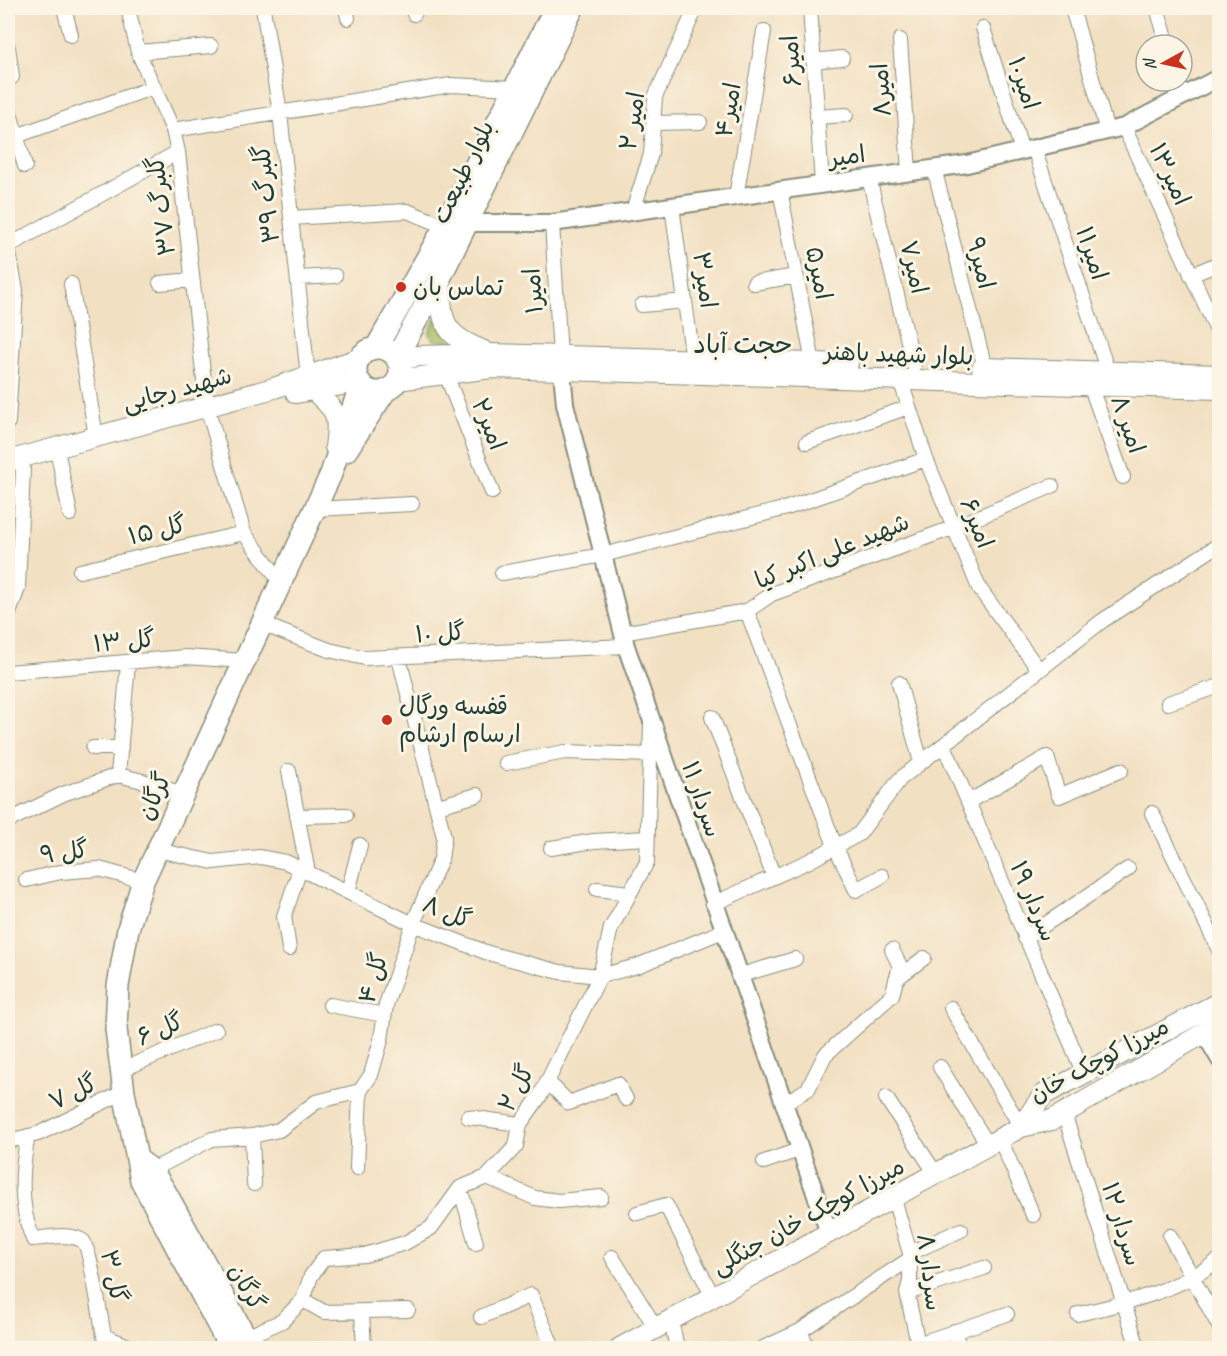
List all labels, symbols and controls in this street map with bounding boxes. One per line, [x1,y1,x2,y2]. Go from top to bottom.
north arrow [1134,33,1194,93]
street label: امیر۶ [774,34,808,88]
street label: امیر۱۰ [1001,53,1047,113]
text: N [1139,56,1161,71]
street label: امیر۸ [864,62,898,118]
street label: امیر۴ [708,80,748,140]
street label: امیر ۲ [613,89,651,153]
street label: بلوار طبیعت [425,115,501,229]
street label: امیر۱۳ [1143,138,1197,210]
street label: امیر [825,139,867,174]
street label: گلبرگ ۳۹ [246,143,286,245]
street label: گلبرگ ۳۷ [140,154,182,258]
street label: امیر۱۱ [1069,222,1115,284]
street label: امیر۹ [960,234,1002,292]
street label: امیر۷ [893,237,935,297]
street label: امیر۵ [799,244,839,302]
street label: امیر۳ [686,250,724,310]
street label: امیر۱ [516,267,550,315]
place label: تماس بان [413,272,504,302]
marker: تماس بان [394,280,408,294]
district label: حجت آباد [693,328,793,361]
street label: بلوار شهید باهنر [822,336,974,372]
street label: شهید رجایی [119,360,235,418]
street label: امیر ۸ [1104,391,1152,457]
street label: امیر۲ [465,394,513,454]
street label: امیر۶ [953,493,1001,553]
street label: شهید علی اکبر کیا [750,506,914,596]
street label: گل ۱۵ [125,509,189,551]
street label: گل ۱۰ [414,617,466,649]
street label: گل ۱۳ [92,623,156,659]
place label: قفسه ورگال ارسام ارشام [399,691,521,752]
marker: قفسه ورگال ارسام ارشام [380,713,394,727]
street label: سردار ۱۱ [675,757,729,841]
street label: گرگان [130,767,178,825]
street label: گل ۹ [38,834,90,870]
street label: سردار ۱۹ [1004,856,1064,946]
street label: گل ۸ [418,889,476,935]
street label: گل ۴ [351,949,395,1007]
street label: گل ۶ [132,1006,188,1052]
street label: میرزا کوچک خان [1024,1011,1174,1109]
street label: گل ۲ [491,1059,541,1117]
street label: گل ۷ [44,1067,102,1117]
street label: میرزا کوچک خان جنگلی [706,1151,910,1281]
street label: سردار ۱۲ [1095,1179,1149,1269]
street label: سردار ۸ [910,1232,950,1312]
street label: گل ۳ [94,1247,134,1305]
street label: گرگان [222,1258,272,1316]

